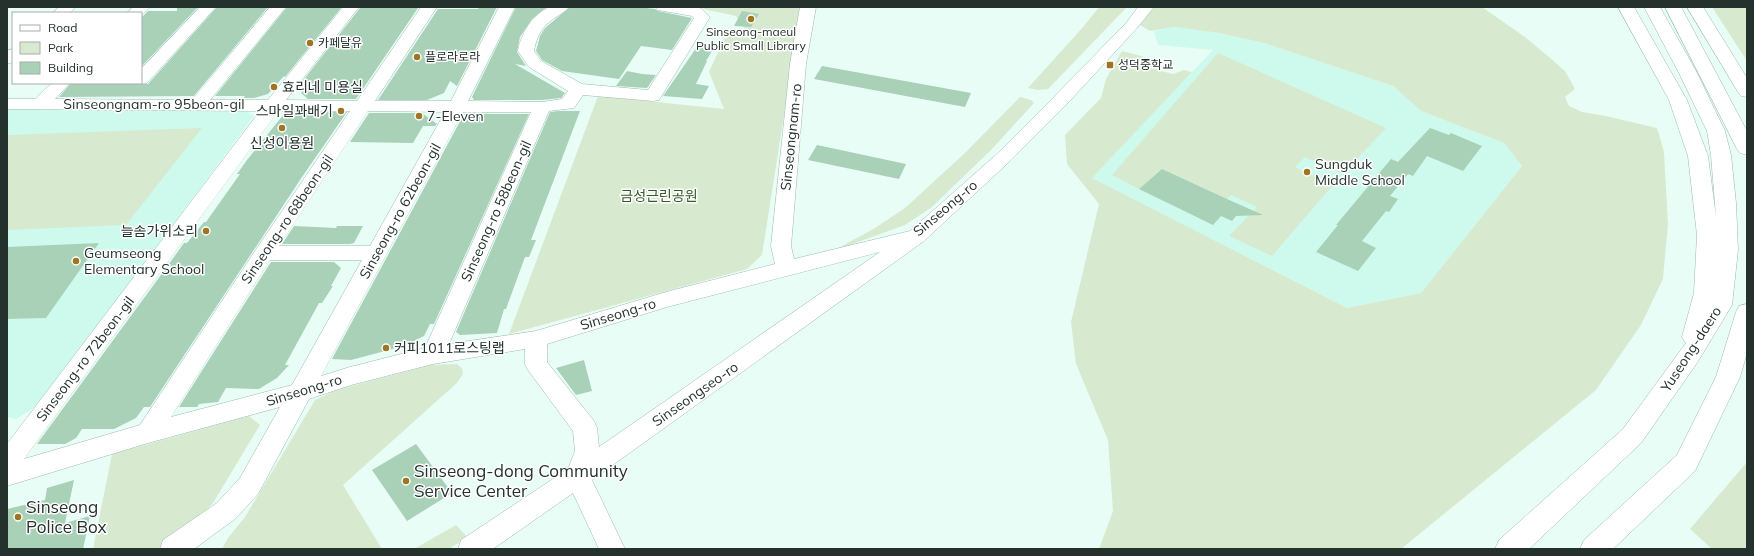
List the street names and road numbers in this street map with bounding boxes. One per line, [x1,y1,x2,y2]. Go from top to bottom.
street label: Sinseongnam-ro [776,83,806,191]
street label: Sinseongnam-ro 95beon-gil [63,95,245,113]
street label: Sinseong-ro 58beon-gil [457,138,535,284]
street label: Sinseong-ro 62beon-gil [355,140,445,282]
street label: Sinseong-ro 68beon-gil [237,151,337,287]
street label: Sinseong-ro [909,176,981,240]
street label: Sinseong-ro 72beon-gil [32,293,138,425]
street label: Sinseong-ro [578,294,658,334]
street label: Yuseong-daero [1656,303,1725,396]
street label: Sinseongseo-ro [648,358,742,430]
street label: Sinseong-ro [264,370,344,410]

